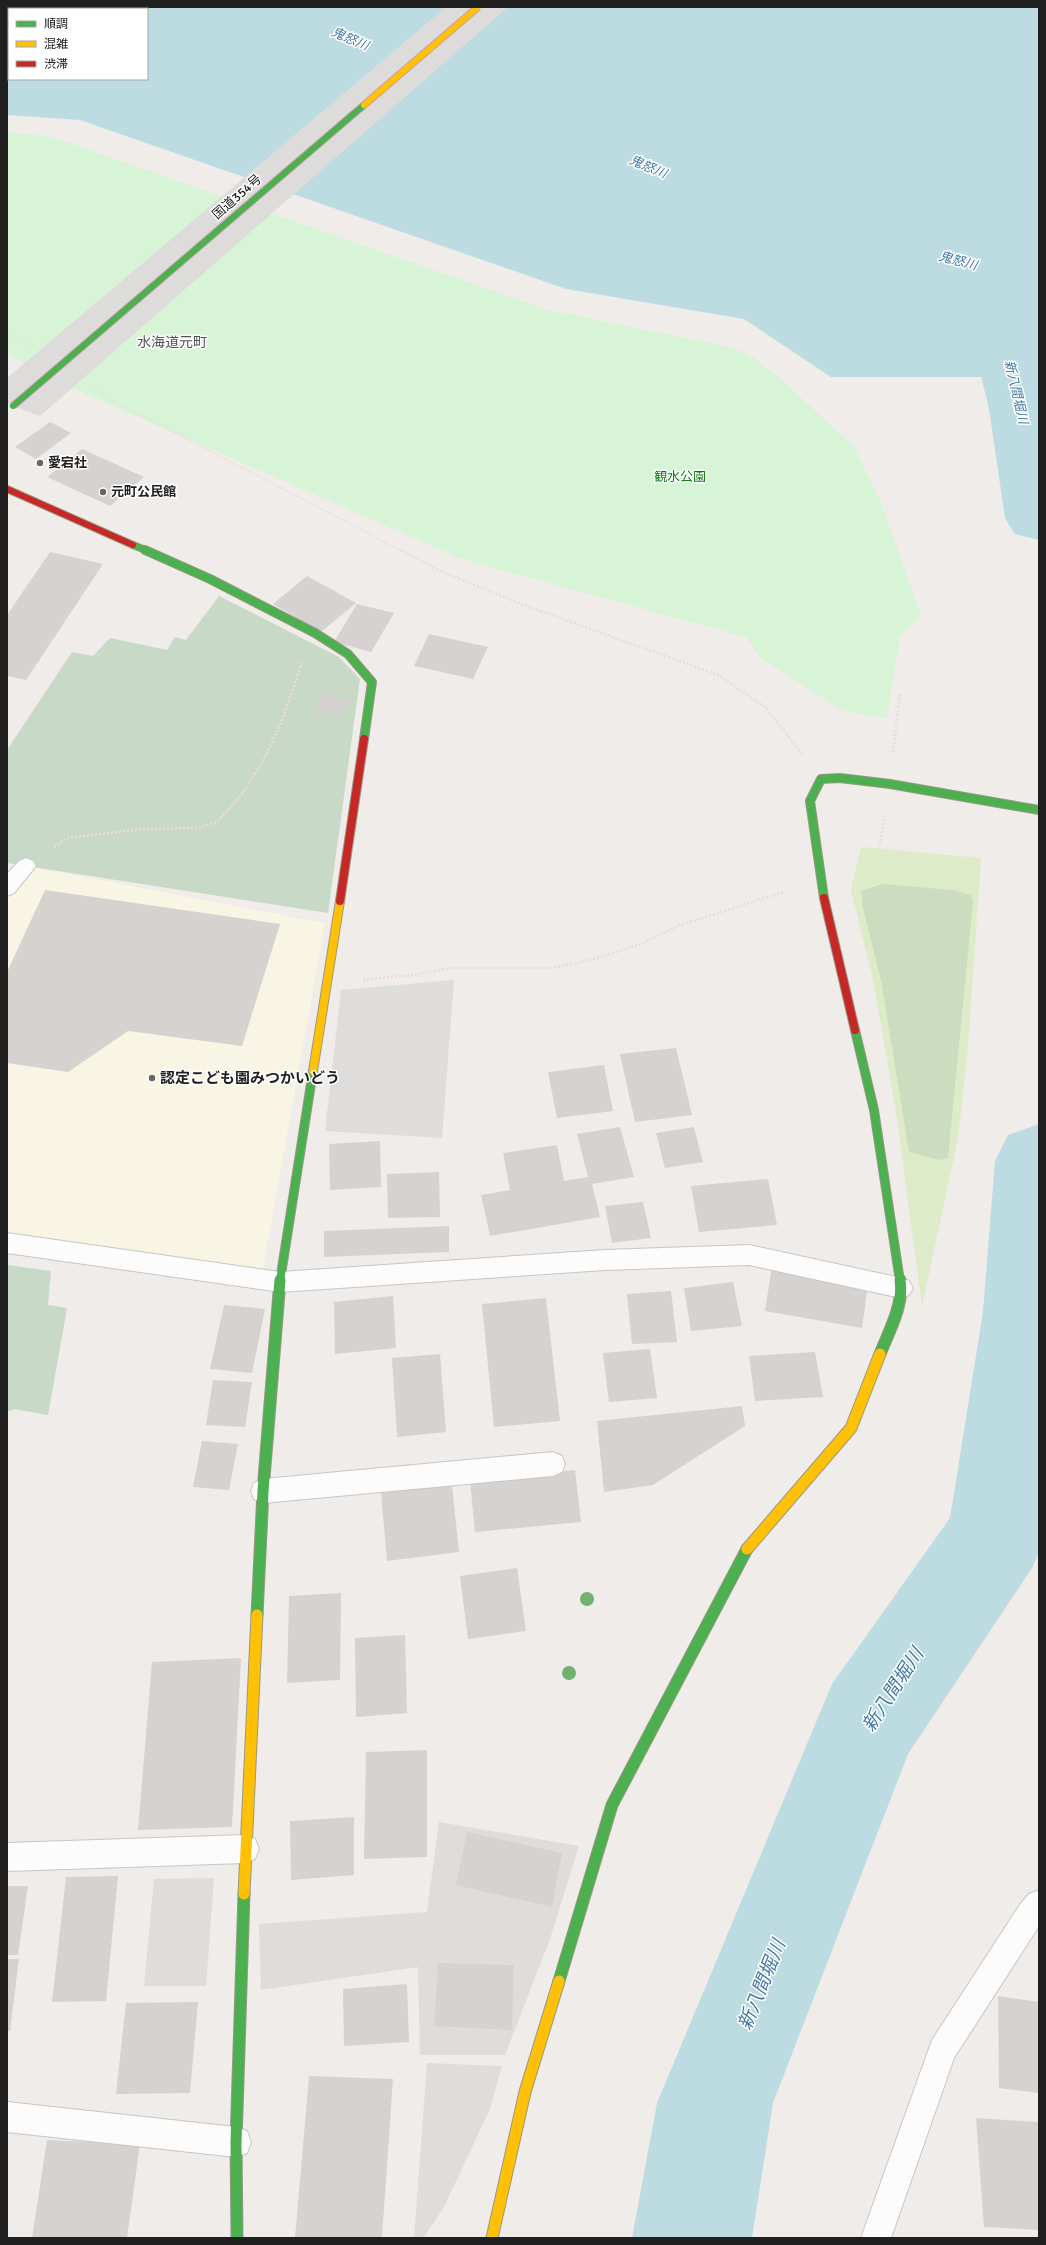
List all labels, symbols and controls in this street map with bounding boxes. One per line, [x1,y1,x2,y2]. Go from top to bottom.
legend [8,8,148,80]
text: 順調 [44,17,68,32]
water label: 鬼怒川 [329,24,373,55]
text: 混雑 [44,37,68,52]
text: 渋滞 [44,57,68,72]
water label: 鬼怒川 [627,152,671,183]
street label: 国道354号 [209,171,265,223]
water label: 鬼怒川 [937,248,981,274]
district label: 水海道元町 [137,334,207,351]
water label: 新八間堀川 [1001,359,1032,427]
place label: 愛宕社 [48,455,87,471]
marker: 愛宕社 [35,458,45,468]
park label: 観水公園 [654,469,706,485]
place label: 元町公民館 [111,484,176,500]
marker: 元町公民館 [98,487,108,497]
place label: 認定こども園みつかいどう [160,1069,340,1087]
marker: 認定こども園みつかいどう [147,1073,157,1083]
water label: 新八間堀川 [857,1642,930,1736]
water label: 新八間堀川 [733,1935,792,2034]

